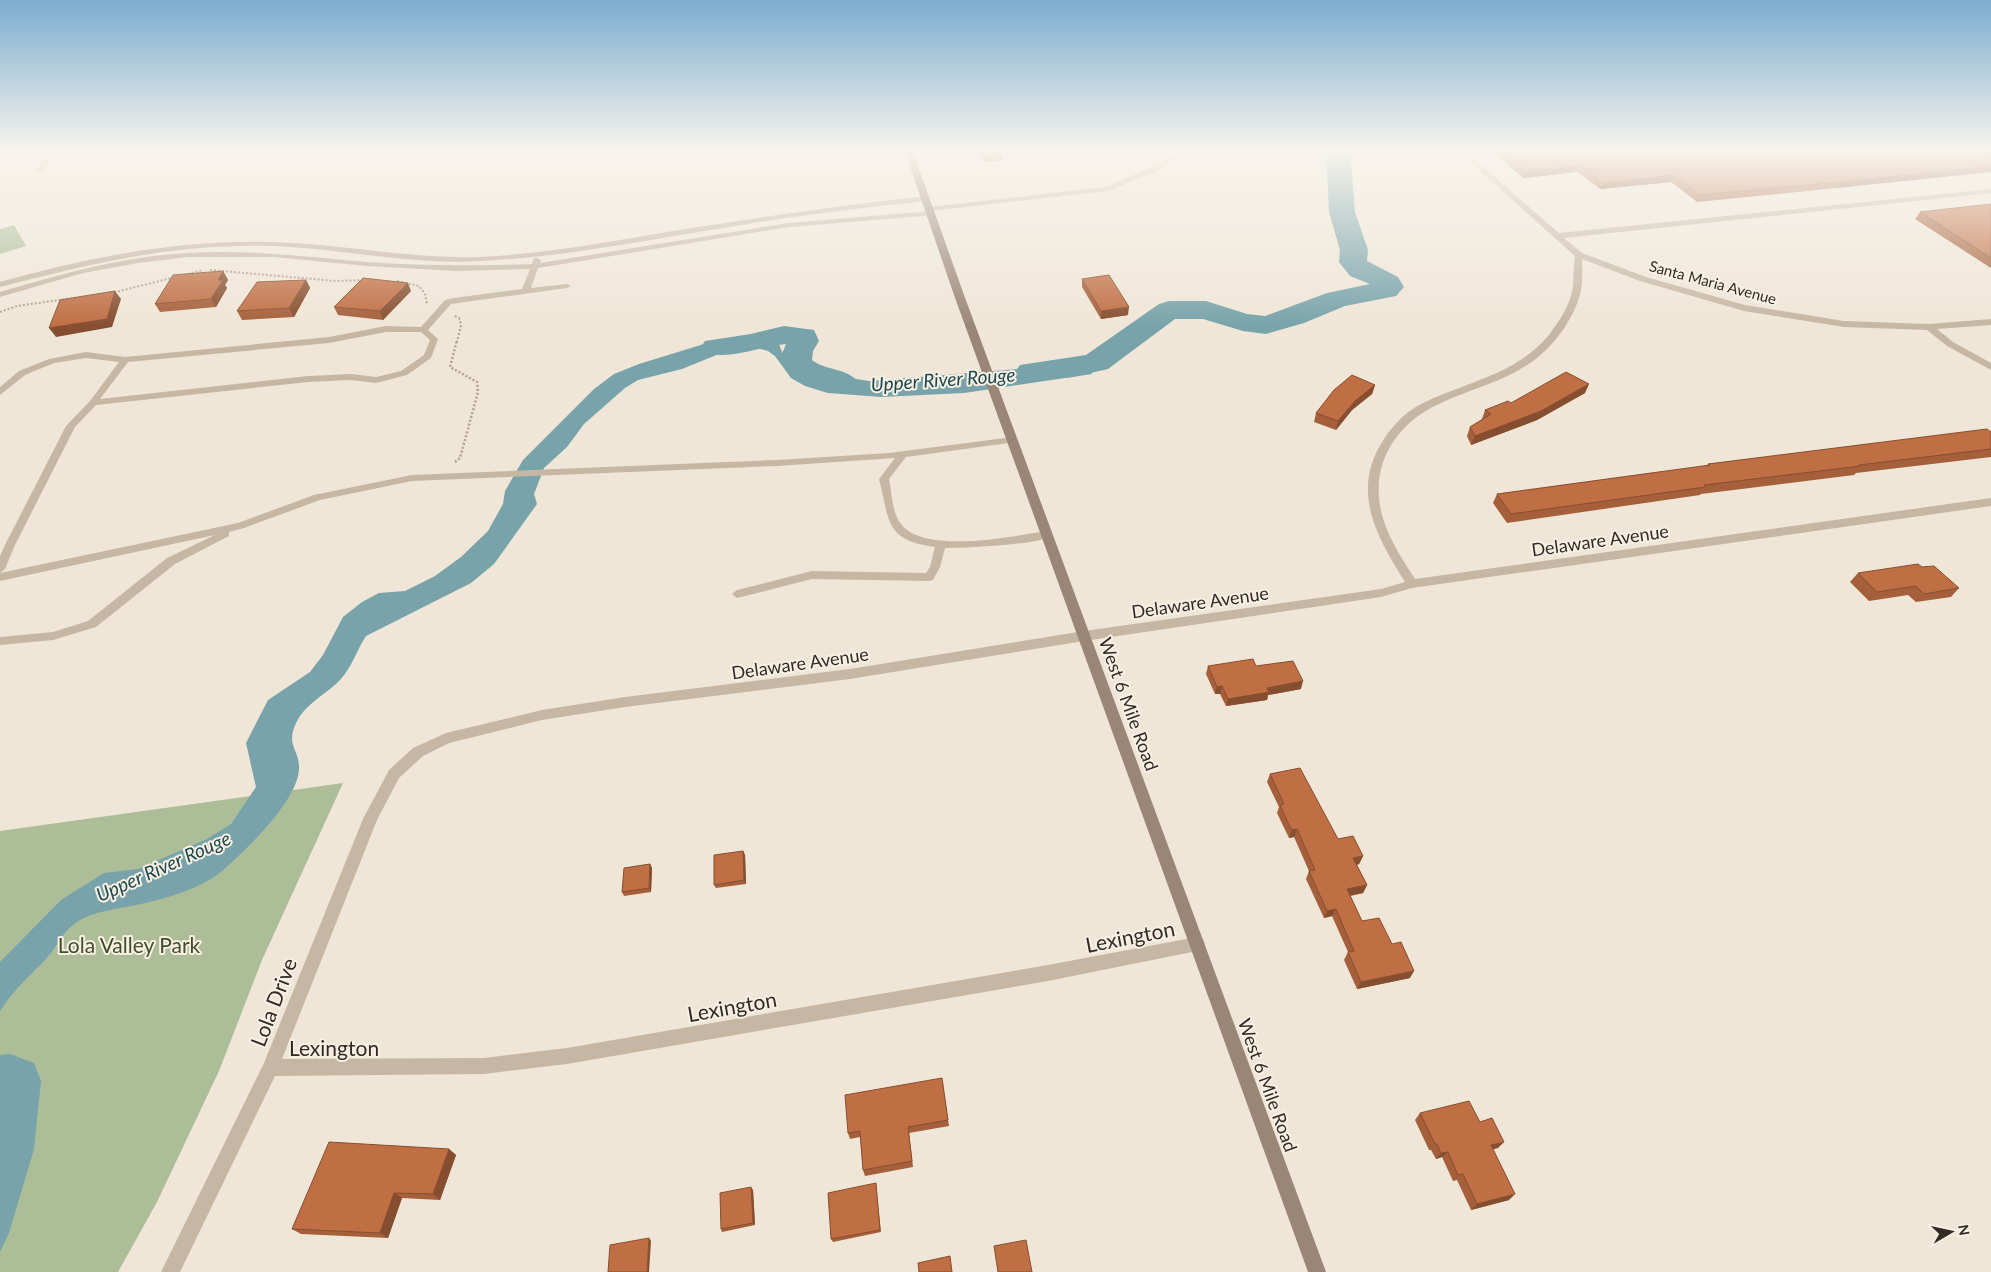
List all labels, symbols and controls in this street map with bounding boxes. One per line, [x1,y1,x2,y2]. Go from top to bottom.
street label: Santa Maria Avenue [1647,256,1779,308]
water label: Upper River Rouge [870,362,1016,396]
street label: Delaware Avenue [1530,519,1670,561]
street label: Delaware Avenue [1130,581,1270,623]
street label: West 6 Mile Road [1095,634,1163,774]
street label: Delaware Avenue [730,642,870,684]
water label: Upper River Rouge [92,826,234,906]
street label: Lexington [1083,915,1177,957]
park label: Lola Valley Park [58,932,201,957]
street label: Lola Drive [245,954,301,1050]
street label: Lexington [685,986,779,1026]
street label: West 6 Mile Road [1234,1015,1302,1155]
street label: Lexington [289,1035,379,1060]
north arrow [1926,1207,1976,1257]
text: N [1955,1223,1974,1237]

